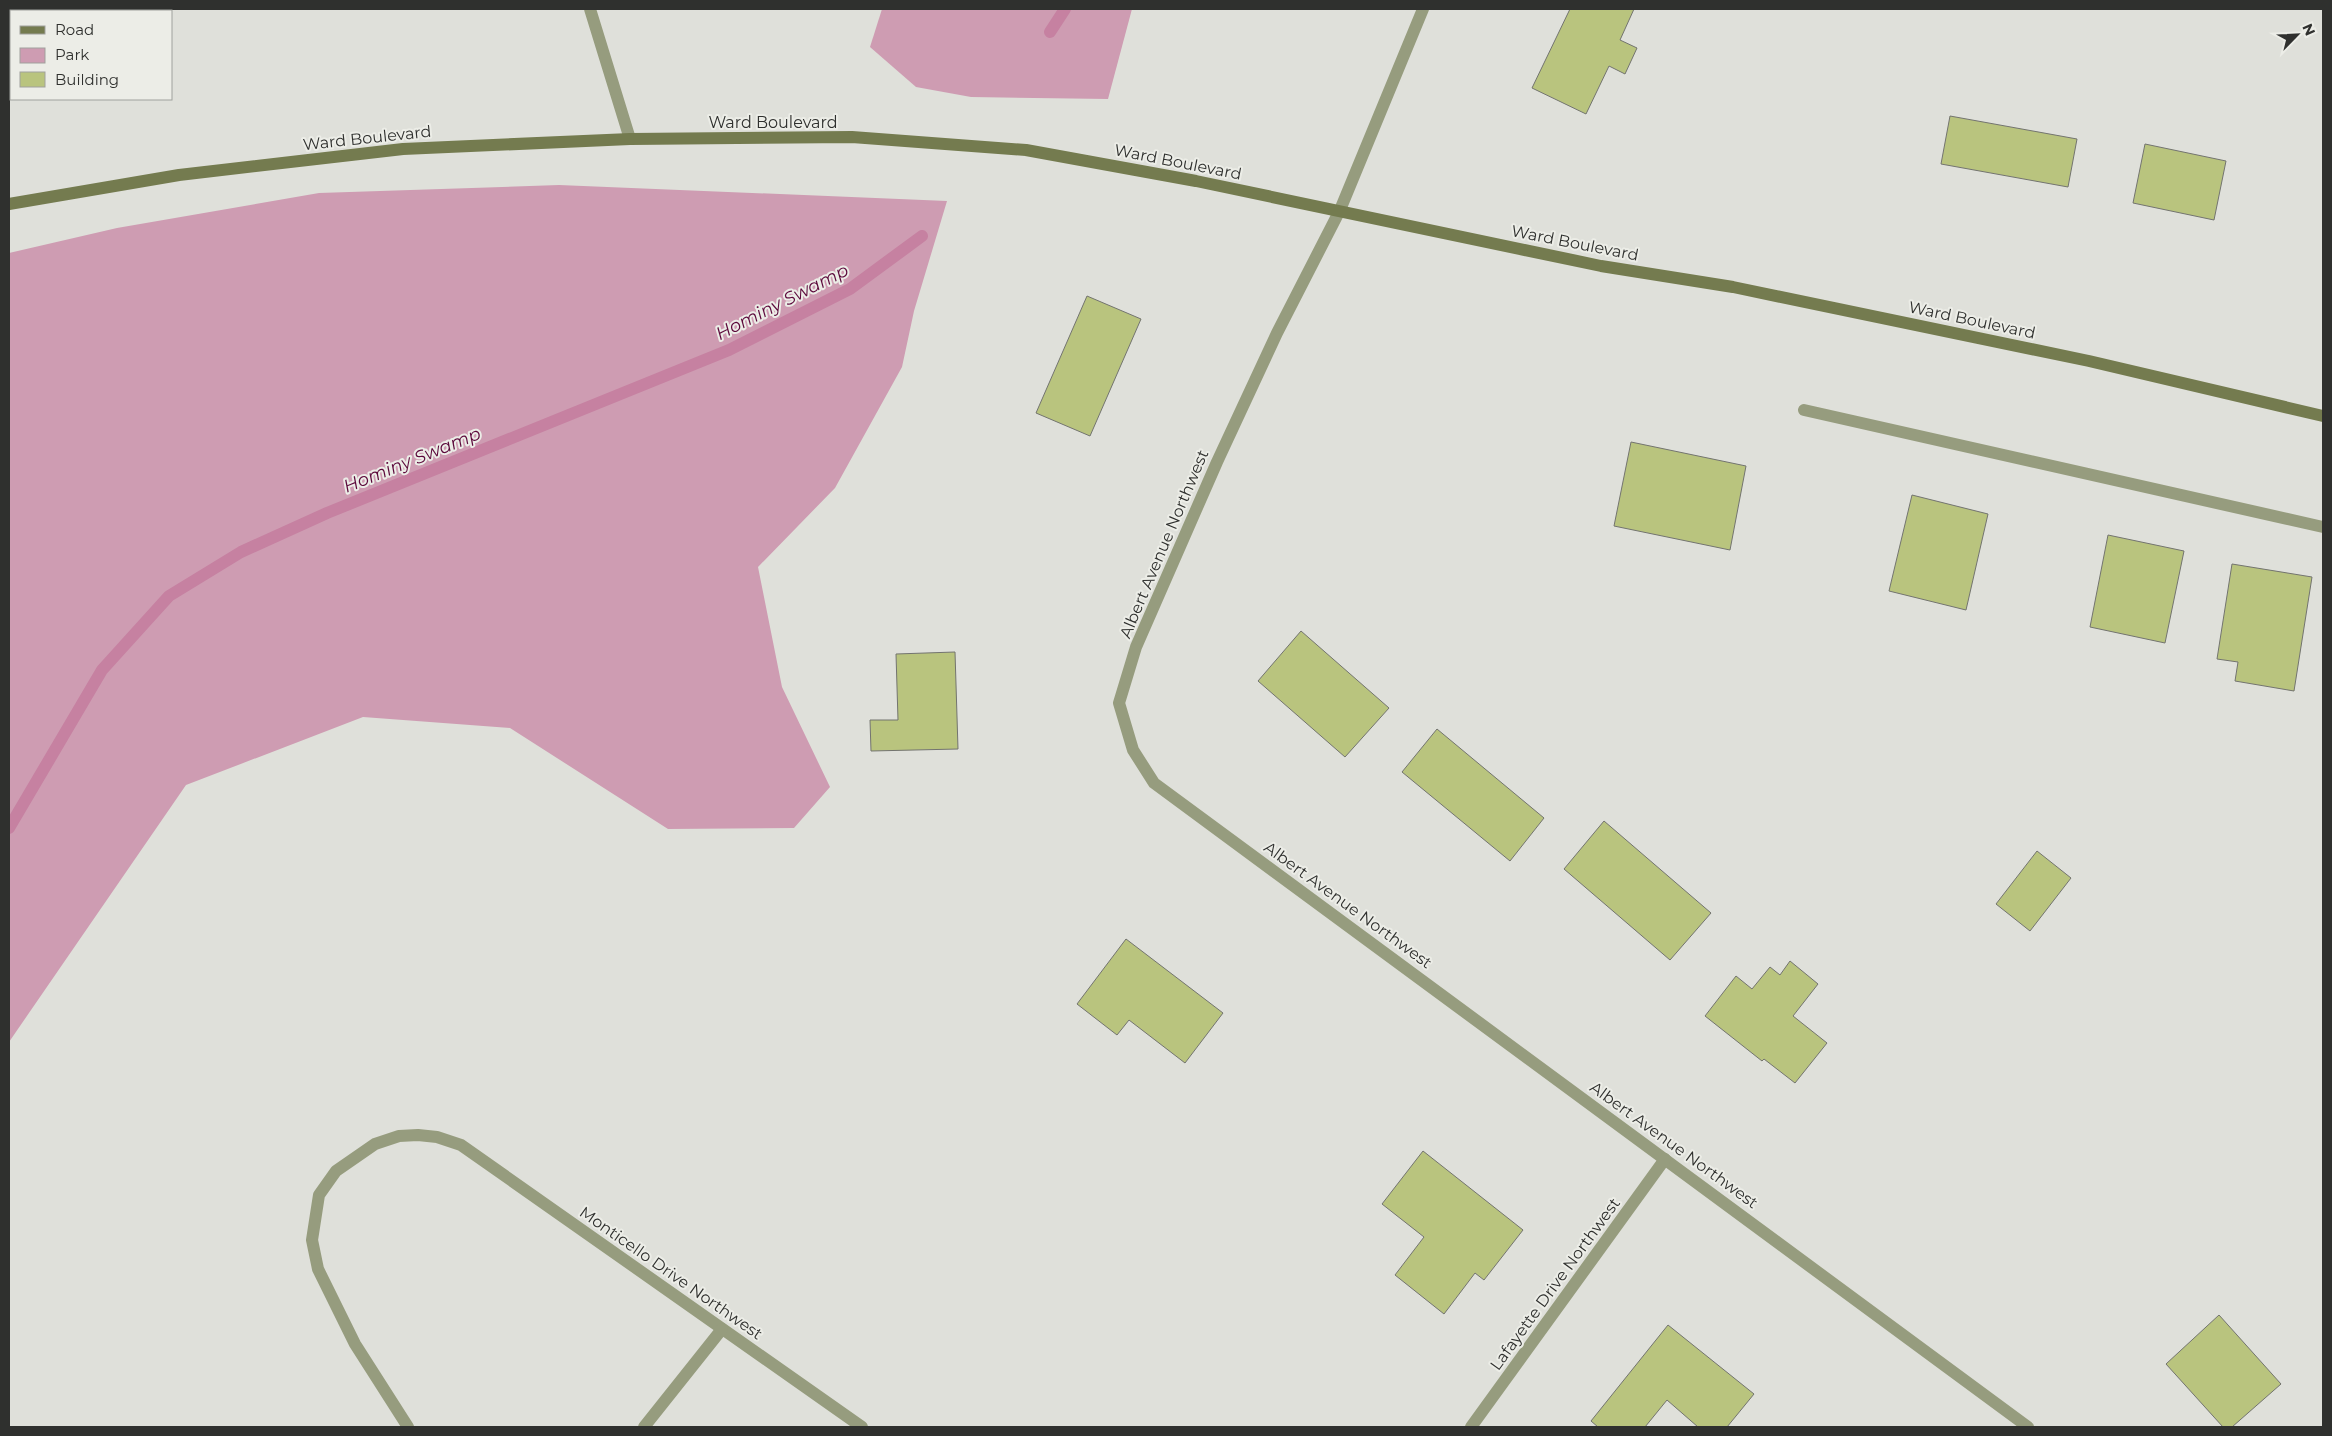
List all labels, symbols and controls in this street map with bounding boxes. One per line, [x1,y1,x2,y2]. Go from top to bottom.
legend [10,10,172,100]
north arrow [2272,10,2322,60]
text: Road [55,20,94,39]
text: N [2298,21,2319,39]
text: Park [55,45,89,64]
text: Building [55,70,119,89]
street label: Ward Boulevard [708,113,838,132]
street label: Ward Boulevard [302,122,432,154]
street label: Ward Boulevard [1113,140,1243,184]
street label: Ward Boulevard [1510,221,1640,265]
water label: Hominy Swamp [712,259,852,345]
street label: Ward Boulevard [1907,297,2037,343]
water label: Hominy Swamp [340,422,484,498]
street label: Albert Avenue Northwest [1116,446,1213,641]
street label: Albert Avenue Northwest [1260,838,1436,973]
street label: Albert Avenue Northwest [1586,1078,1762,1213]
street label: Lafayette Drive Northwest [1486,1194,1624,1374]
street label: Monticello Drive Northwest [576,1202,767,1344]

